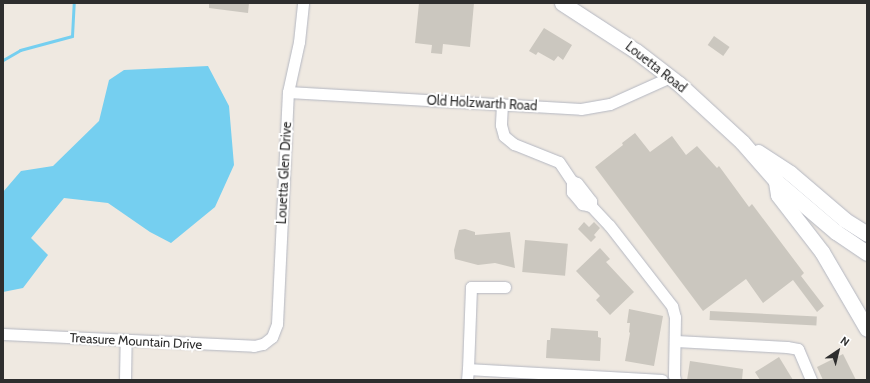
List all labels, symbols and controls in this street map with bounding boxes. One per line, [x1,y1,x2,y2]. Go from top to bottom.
street label: Louetta Road [622,38,690,96]
street label: Old Holzwarth Road [426,92,538,114]
street label: Louetta Glen Drive [274,121,294,225]
street label: Treasure Mountain Drive [69,330,203,352]
north arrow [818,331,858,371]
text: N [838,333,852,349]

